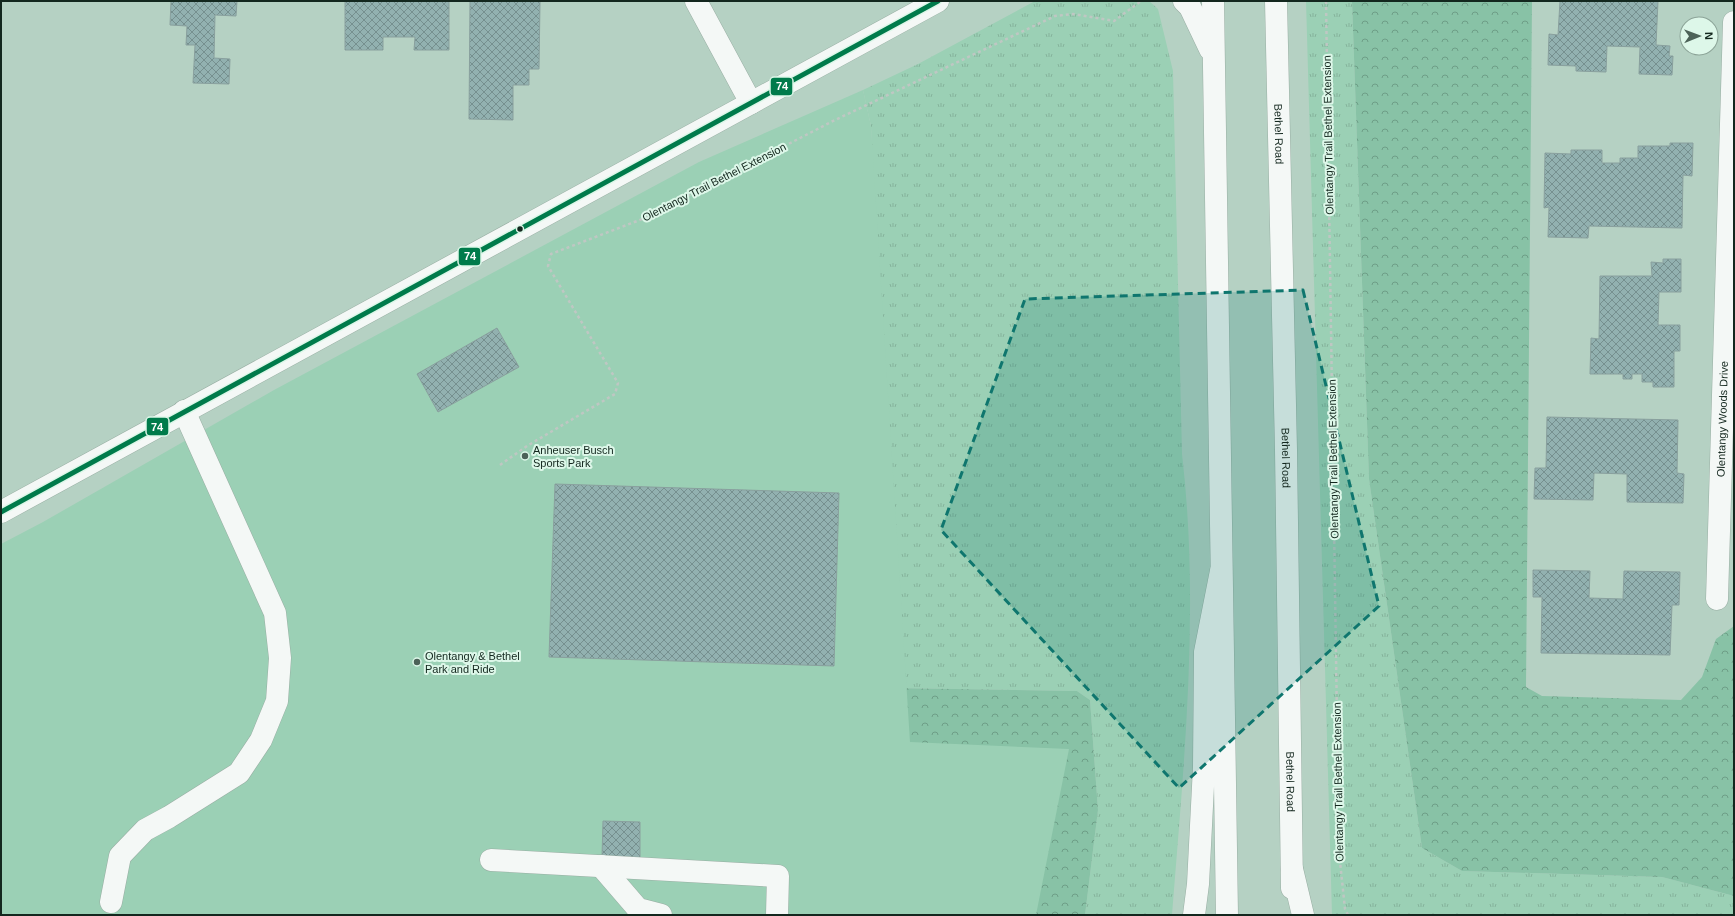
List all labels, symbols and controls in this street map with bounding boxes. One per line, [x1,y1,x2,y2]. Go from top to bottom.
north arrow [1679,16,1719,56]
text: N [1703,32,1715,40]
street label: Olentangy Trail Bethel Extension [1321,55,1335,215]
line badge: 74 [770,77,793,96]
text: 74 [776,80,789,92]
street label: Bethel Road [1272,104,1286,164]
street label: Olentangy Trail Bethel Extension [640,140,788,224]
unlabelled marker [515,224,525,234]
line badge: 74 [458,247,481,266]
text: 74 [464,250,477,262]
street label: Olentangy Woods Drive [1715,361,1730,477]
street label: Olentangy Trail Bethel Extension [1326,379,1340,539]
line badge: 74 [146,417,169,436]
text: 74 [151,421,164,433]
street label: Bethel Road [1280,427,1293,488]
place label: Anheuser Busch Sports Park [533,444,614,469]
marker: Anheuser Busch Sports Park [520,451,530,461]
place label: Olentangy & Bethel Park and Ride [425,650,520,675]
marker: Olentangy & Bethel Park and Ride [412,657,422,667]
street label: Olentangy Trail Bethel Extension [1331,702,1345,862]
street label: Bethel Road [1284,751,1297,812]

